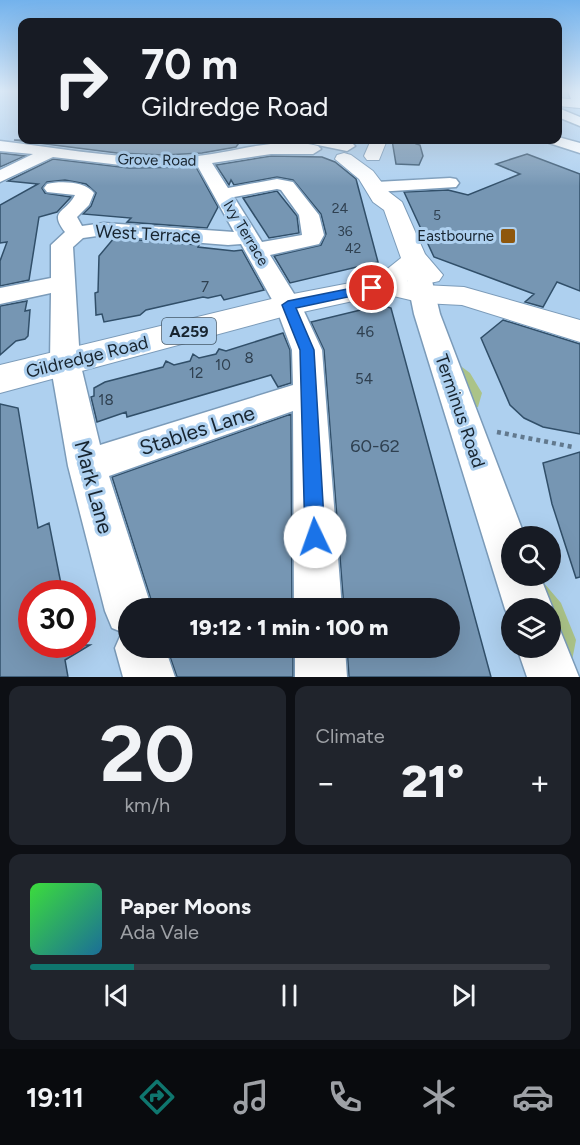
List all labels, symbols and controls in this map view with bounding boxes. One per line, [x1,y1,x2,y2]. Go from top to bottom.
text: 70 m [141,39,238,90]
icon: right [42,42,120,120]
text: Gildredge Road [141,90,329,123]
street label: Grove Road [117,150,197,170]
street label: Ivy Terrace [219,197,273,269]
house number: 24 [332,200,349,217]
house number: 5 [433,207,441,224]
street label: West Terrace [95,220,201,248]
house number: 36 [337,223,353,240]
place label: Eastbourne [417,227,494,245]
marker: Eastbourne [499,227,517,245]
house number: 42 [345,240,361,257]
pin [346,262,397,313]
icon: arrive [355,271,388,304]
house number: 7 [201,278,209,296]
road number: A259 [162,318,216,344]
house number: 46 [356,323,374,341]
street label: Gildredge Road [24,331,150,383]
house number: 8 [244,349,254,367]
street label: Terminus Road [430,351,490,471]
house number: 10 [215,356,231,374]
house number: 12 [189,364,203,382]
house number: 54 [355,370,373,388]
house number: 18 [98,391,114,409]
street label: Stables Lane [136,400,258,460]
house number: 60-62 [350,435,400,457]
street label: Mark Lane [70,438,118,536]
position arrow [283,505,347,569]
map controls [501,526,561,658]
button: search [501,526,561,586]
speed limit sign: 30 [18,580,96,658]
button: layers [501,598,561,658]
text: 19:12 · 1 min · 100 m [189,614,389,641]
text: 20 [99,707,195,801]
text: Climate [316,724,385,748]
text: 21° [401,754,464,808]
text: − [316,763,336,802]
text: + [529,763,550,802]
text: km/h [124,793,170,817]
text: Paper Moons [120,893,251,920]
text: Ada Vale [120,920,199,944]
icon: previous [100,979,133,1012]
icon: pause [273,979,306,1012]
icon: next [447,979,480,1012]
icon: directions [136,1076,178,1118]
icon: music [230,1076,272,1118]
icon: phone [324,1076,366,1118]
icon: climate [418,1076,460,1118]
icon: car [512,1076,554,1118]
text: 19:11 [26,1081,84,1114]

